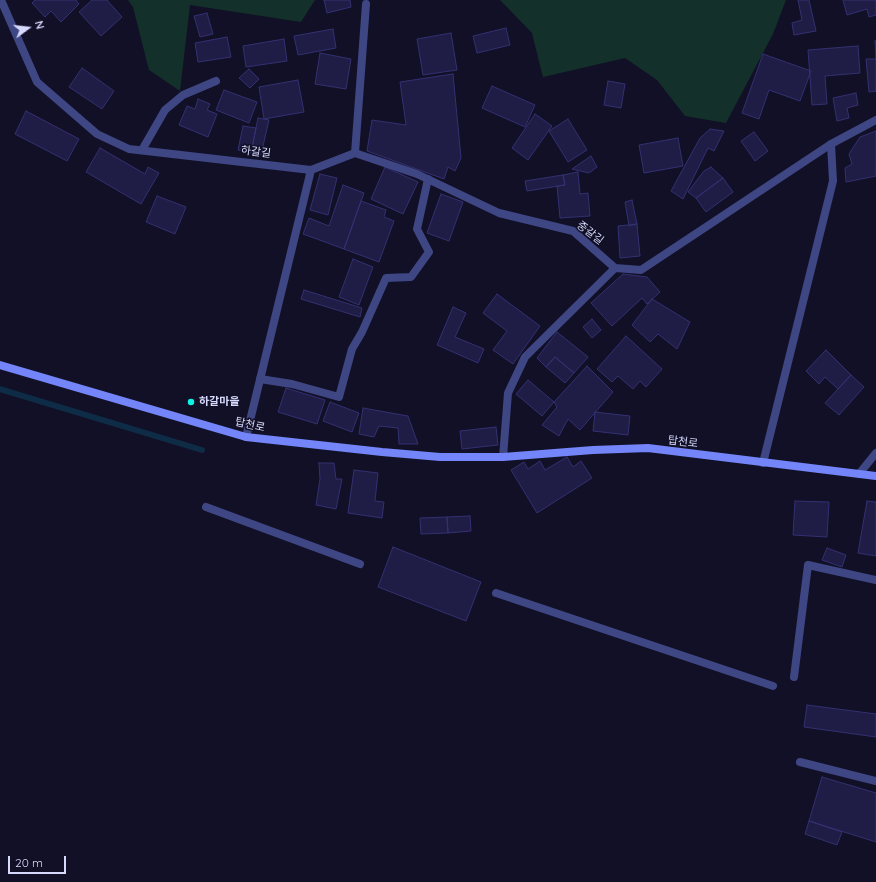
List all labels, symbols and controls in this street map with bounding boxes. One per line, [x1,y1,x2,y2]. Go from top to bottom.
north arrow [8,8,48,48]
text: N [32,19,47,31]
street label: 하갈길 [240,144,272,160]
street label: 중갈길 [574,219,606,247]
place label: 하갈마을 [199,395,239,409]
marker: 하갈마을 [186,397,196,407]
street label: 탑천로 [234,415,266,435]
street label: 탑천로 [667,434,699,450]
scale bar [10,848,68,874]
text: 20 m [15,855,43,870]

